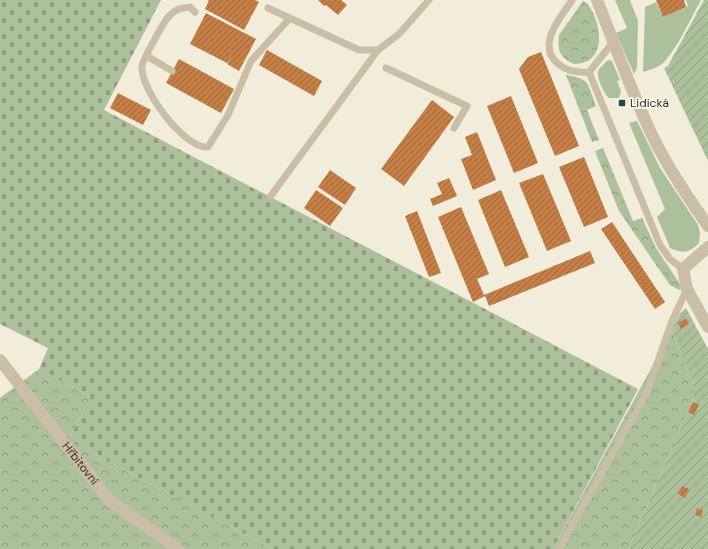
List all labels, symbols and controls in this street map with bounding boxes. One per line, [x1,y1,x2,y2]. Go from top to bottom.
place label: Lidická [630,95,669,111]
marker: Lidická [617,98,627,108]
street label: Hřbitovní [59,439,102,488]

